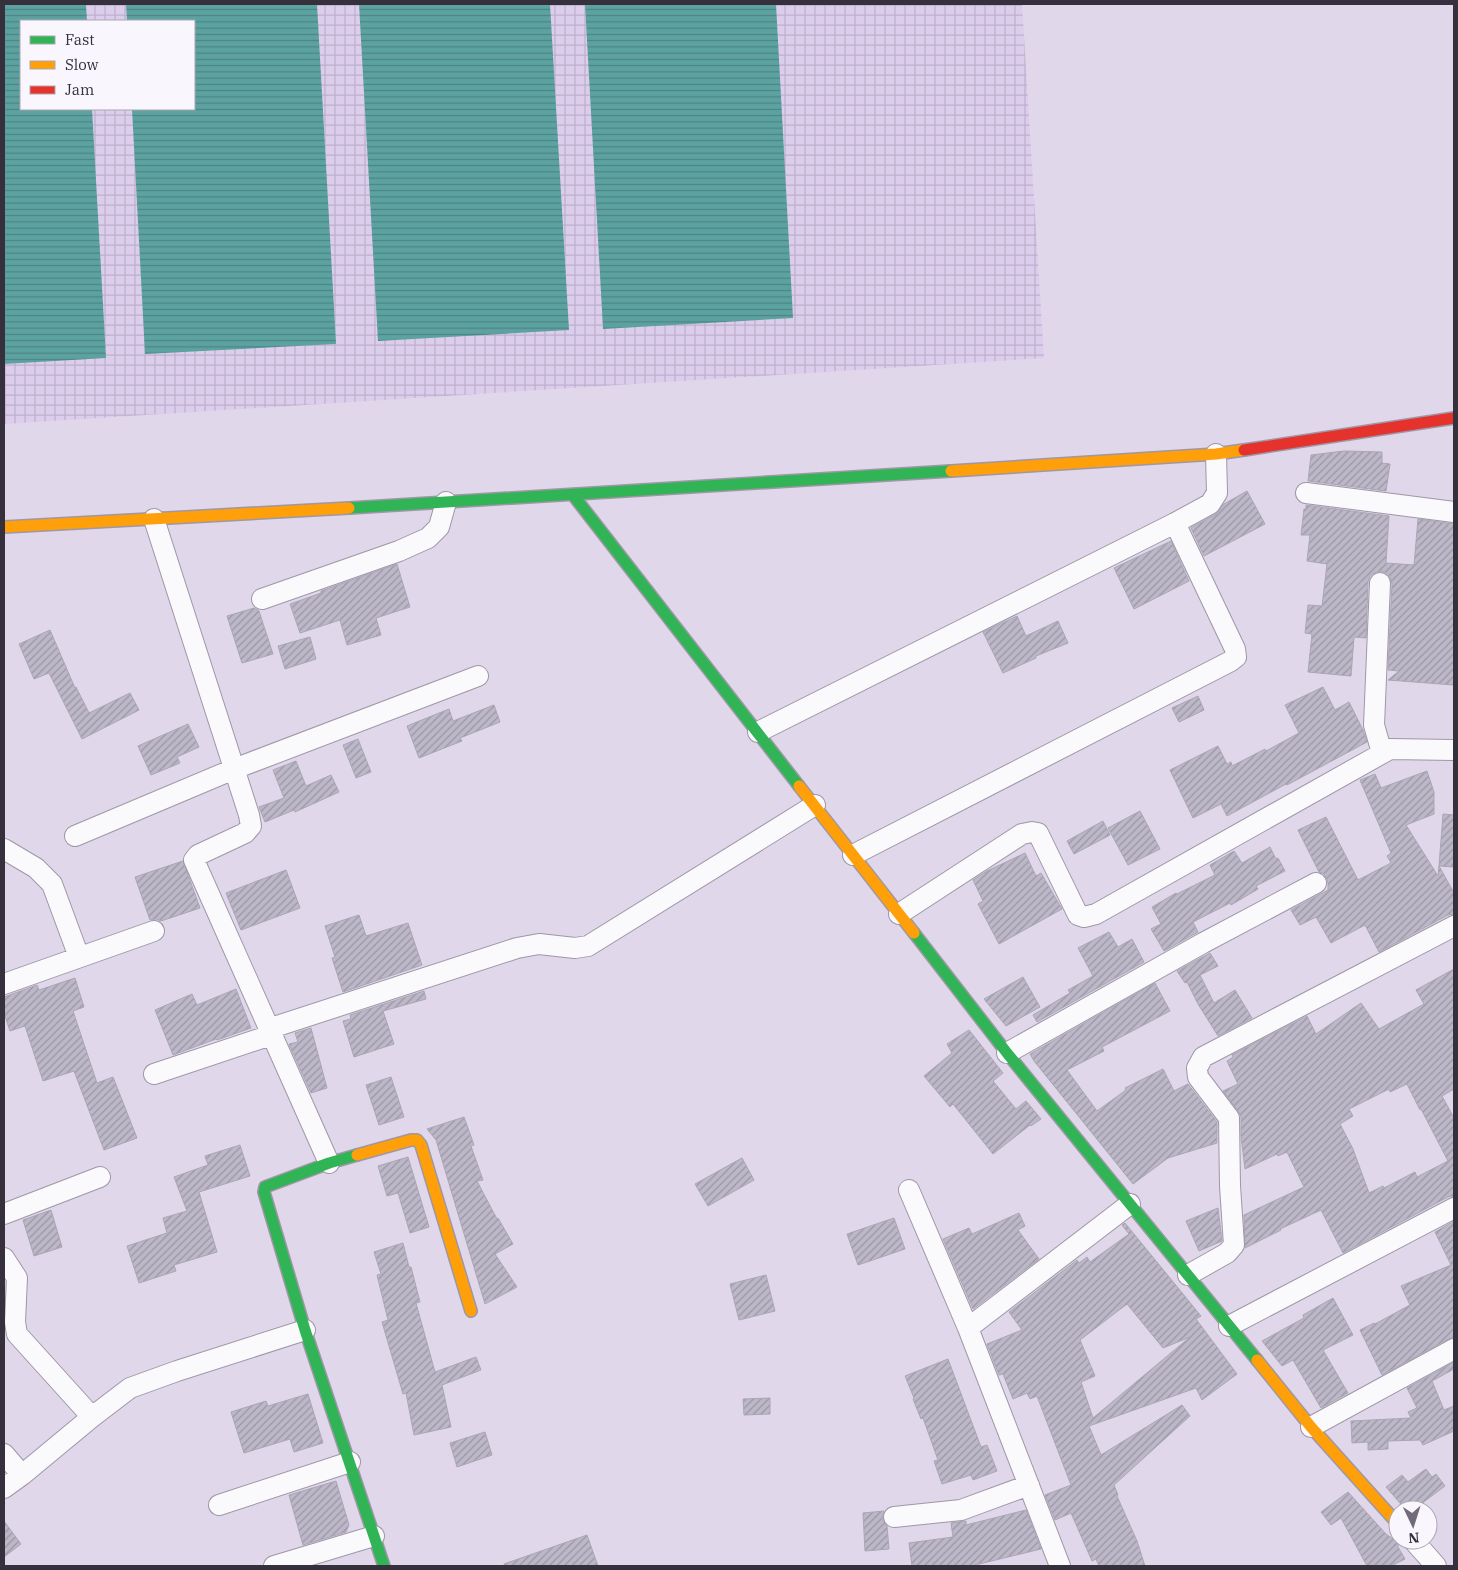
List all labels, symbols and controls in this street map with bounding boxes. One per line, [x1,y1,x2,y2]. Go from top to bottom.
legend [20,20,195,110]
text: Fast [65,30,95,49]
text: Slow [65,55,99,74]
text: Jam [65,80,94,99]
north arrow [1388,1500,1438,1550]
text: N [1408,1529,1420,1547]

